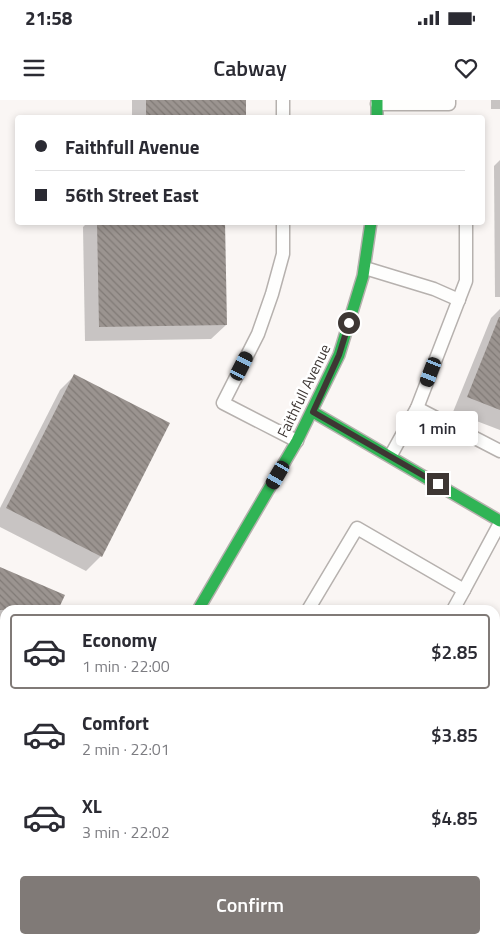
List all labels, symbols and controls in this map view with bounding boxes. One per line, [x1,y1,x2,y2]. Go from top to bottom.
text: 21:58 [25,3,72,32]
text: Cabway [213,51,287,85]
icon: menu [20,54,48,82]
icon: heart [452,54,480,82]
text: Faithfull Avenue [65,132,199,161]
text: 56th Street East [65,180,199,209]
route start [338,312,360,334]
street label: Faithfull Avenue [271,340,336,441]
car [228,349,255,383]
car [418,355,443,389]
callout: 1 min [397,412,479,446]
text: 1 min [418,416,456,440]
car [264,458,291,492]
route end [427,473,449,495]
text: Economy [82,625,157,654]
icon: car [22,629,67,674]
text: $2.85 [431,637,478,666]
text: 1 min · 22:00 [82,654,170,678]
text: Comfort [82,708,149,737]
icon: car [22,712,67,757]
text: $3.85 [431,720,478,749]
text: 2 min · 22:01 [82,737,170,761]
text: XL [82,791,102,820]
icon: car [22,795,67,840]
text: $4.85 [431,803,478,832]
text: 3 min · 22:02 [82,820,170,844]
button: Confirm [20,876,480,934]

